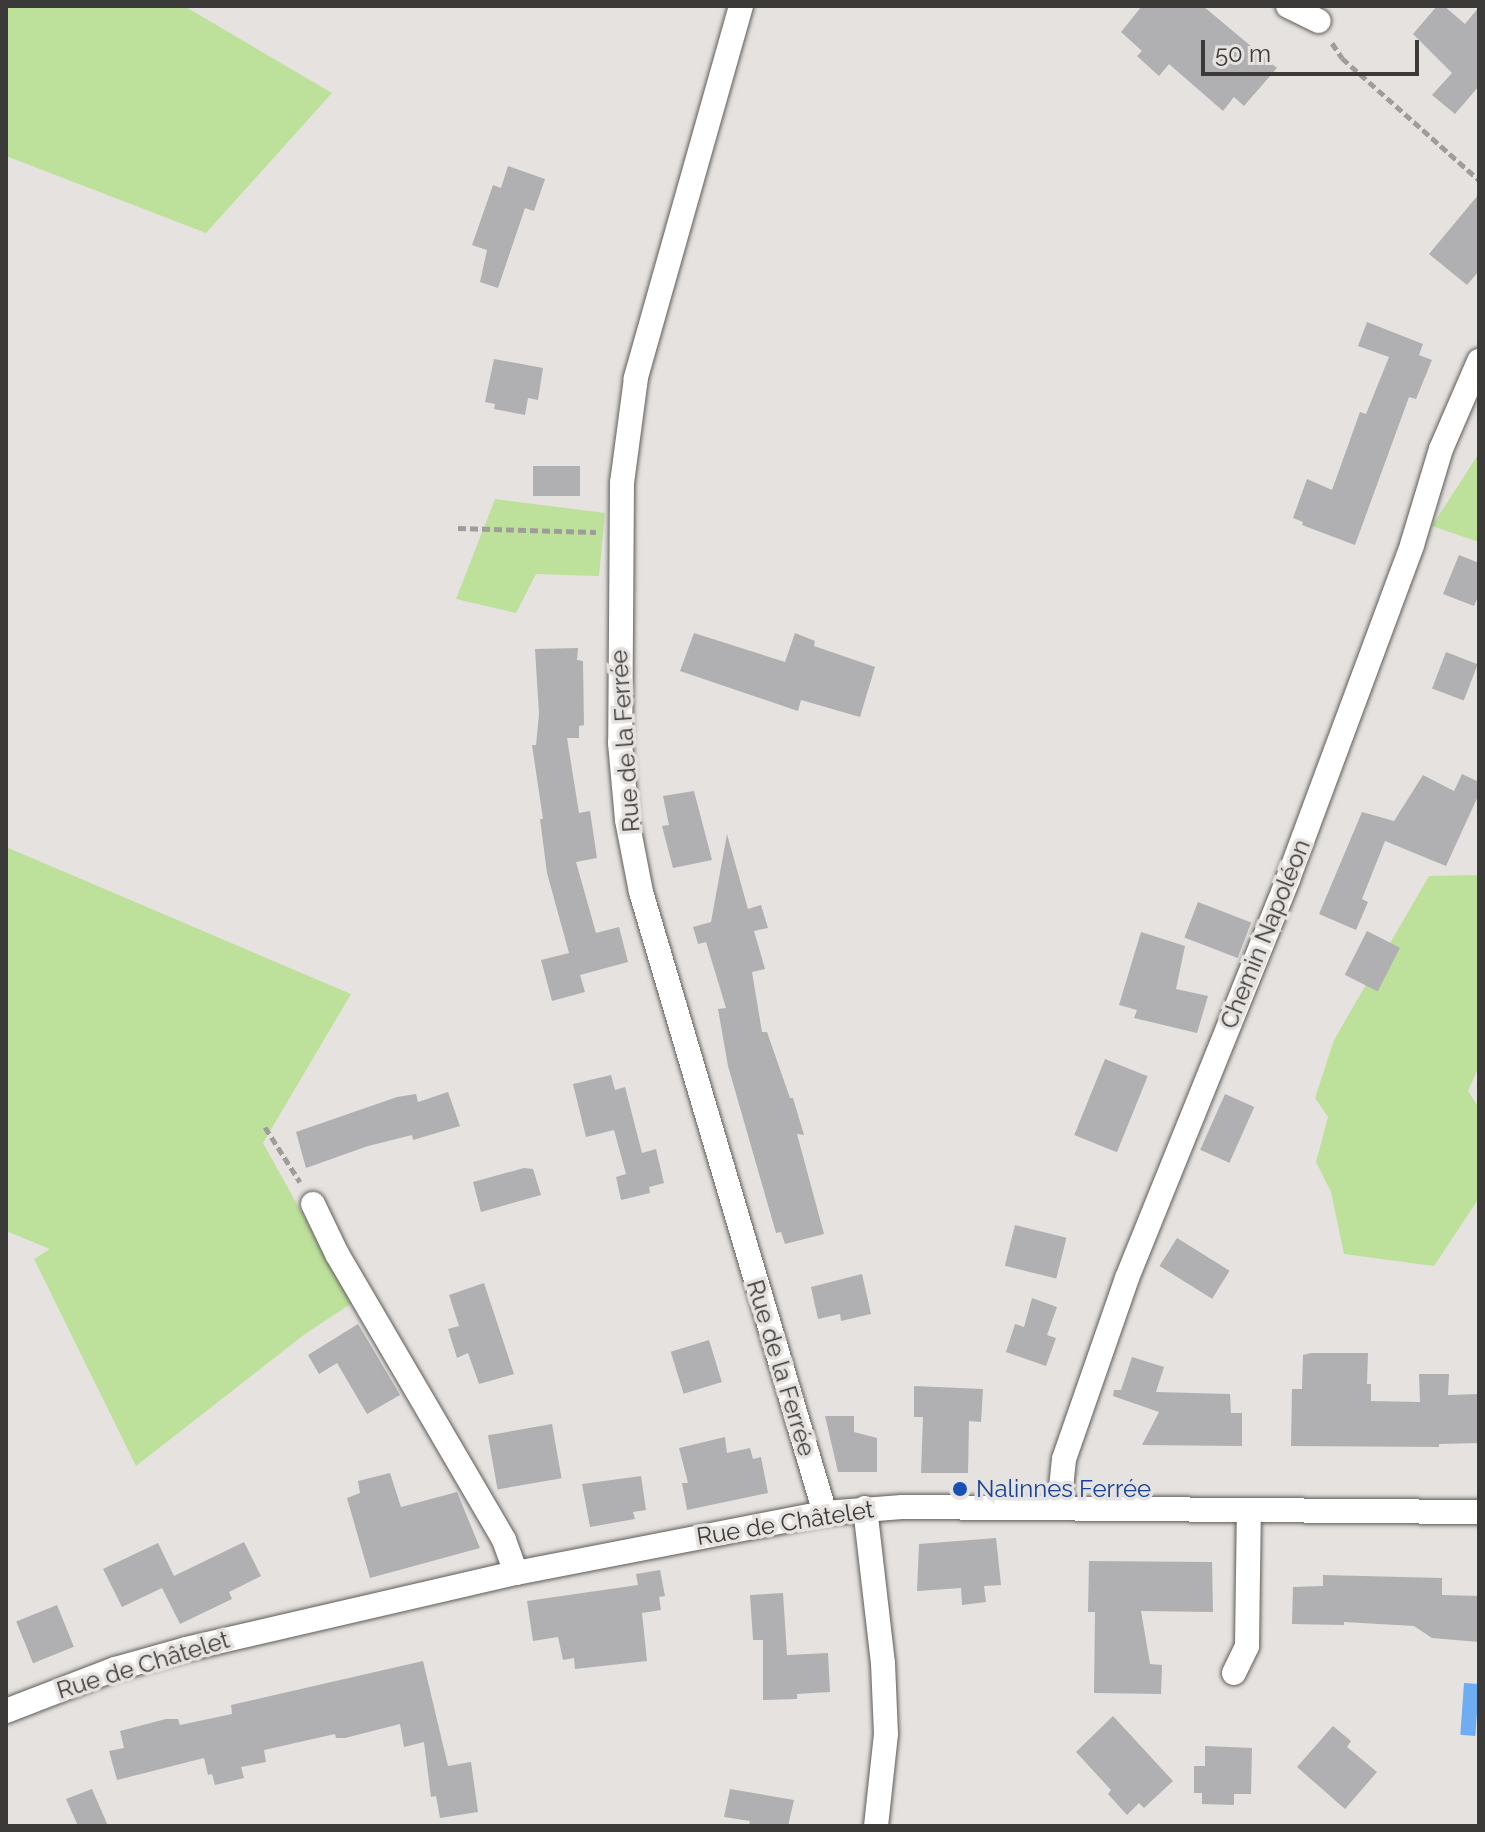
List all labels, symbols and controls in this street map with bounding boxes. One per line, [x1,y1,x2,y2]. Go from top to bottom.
scale bar [1205,24,1423,74]
text: 50 m [1215,39,1271,68]
street label: Rue de la Ferrée [604,649,646,833]
street label: Chemin Napoléon [1214,835,1316,1033]
street label: Rue de la Ferrée [740,1276,822,1460]
place label: Nalinnes Ferrée [976,1475,1151,1503]
marker: Nalinnes Ferrée [951,1480,969,1498]
street label: Rue de Châtelet [694,1495,876,1551]
street label: Rue de Châtelet [53,1625,233,1705]

